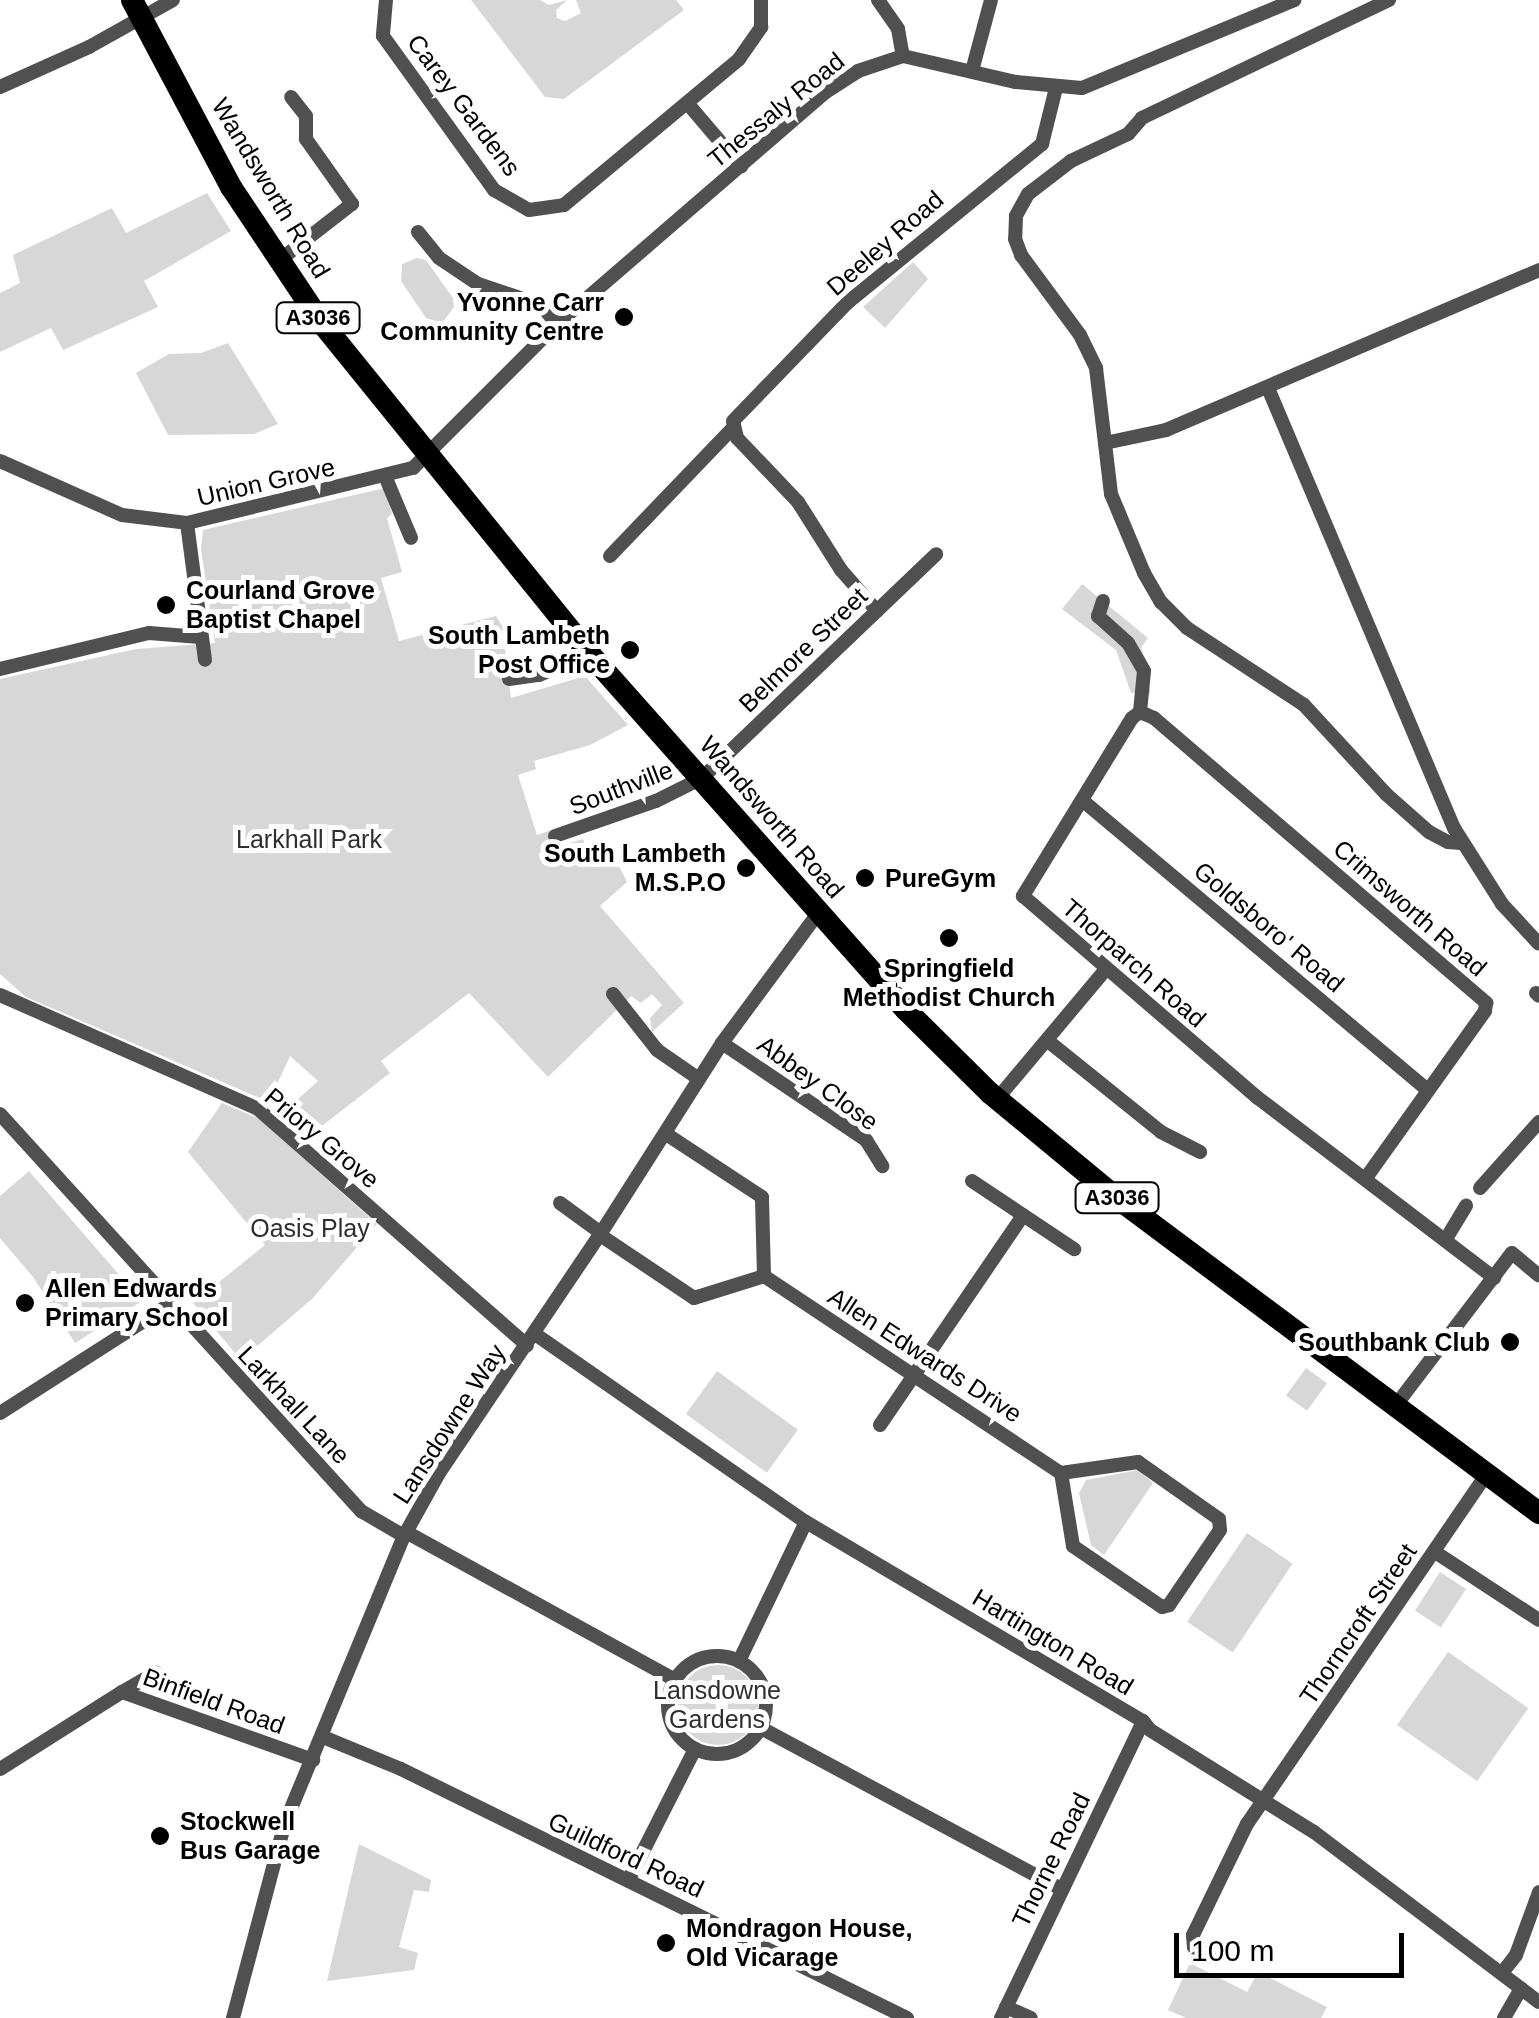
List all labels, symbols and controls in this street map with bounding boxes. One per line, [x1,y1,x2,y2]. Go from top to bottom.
street label: Carey Gardens [401,28,527,182]
street label: Thessaly Road [702,46,850,174]
street label: Wandsworth Road [205,93,337,283]
street label: Deeley Road [821,184,949,302]
place label: Yvonne Carr Community Centre [380,288,604,347]
road number: A3036 [276,301,360,335]
marker: Yvonne Carr Community Centre [613,306,635,328]
street label: Union Grove [194,452,338,512]
place label: Courland Grove Baptist Chapel [186,576,375,635]
street label: Belmore Street [733,581,873,719]
marker: Courland Grove Baptist Chapel [155,594,177,616]
place label: South Lambeth Post Office [428,621,610,680]
marker: South Lambeth Post Office [619,639,641,661]
street label: Wandsworth Road [694,730,850,904]
street label: Southville [565,755,677,821]
park label: Larkhall Park [236,824,382,854]
street label: Crimsworth Road [1327,833,1493,983]
place label: South Lambeth M.S.P.O [544,839,726,898]
street label: Goldsboro' Road [1188,855,1350,999]
marker: South Lambeth M.S.P.O [735,857,757,879]
place label: PureGym [885,863,996,893]
marker: PureGym [854,867,876,889]
street label: Thorparch Road [1056,892,1212,1034]
marker: Springfield Methodist Church [938,927,960,949]
place label: Springfield Methodist Church [843,954,1055,1013]
street label: Abbey Close [752,1029,884,1137]
street label: Priory Grove [259,1081,385,1195]
road number: A3036 [1074,1181,1160,1215]
park label: Oasis Play [250,1213,370,1243]
place label: Allen Edwards Primary School [45,1274,228,1333]
street label: Allen Edwards Drive [822,1281,1028,1429]
marker: Allen Edwards Primary School [14,1292,36,1314]
place label: Southbank Club [1298,1327,1490,1357]
marker: Southbank Club [1499,1331,1521,1353]
street label: Lansdowne Way [386,1339,512,1509]
street label: Larkhall Lane [232,1340,356,1470]
street label: Thorncroft Street [1293,1538,1423,1710]
street label: Hartington Road [967,1582,1139,1702]
street label: Binfield Road [139,1661,289,1741]
park label: Lansdowne Gardens [653,1676,781,1735]
street label: Thorne Road [1006,1788,1096,1932]
street label: Guildford Road [543,1806,709,1904]
place label: Stockwell Bus Garage [180,1807,320,1866]
marker: Stockwell Bus Garage [149,1825,171,1847]
scale bar [1179,1913,1409,1975]
place label: Mondragon House, Old Vicarage [686,1914,912,1973]
marker: Mondragon House, Old Vicarage [655,1932,677,1954]
text: 100 m [1191,1934,1274,1967]

